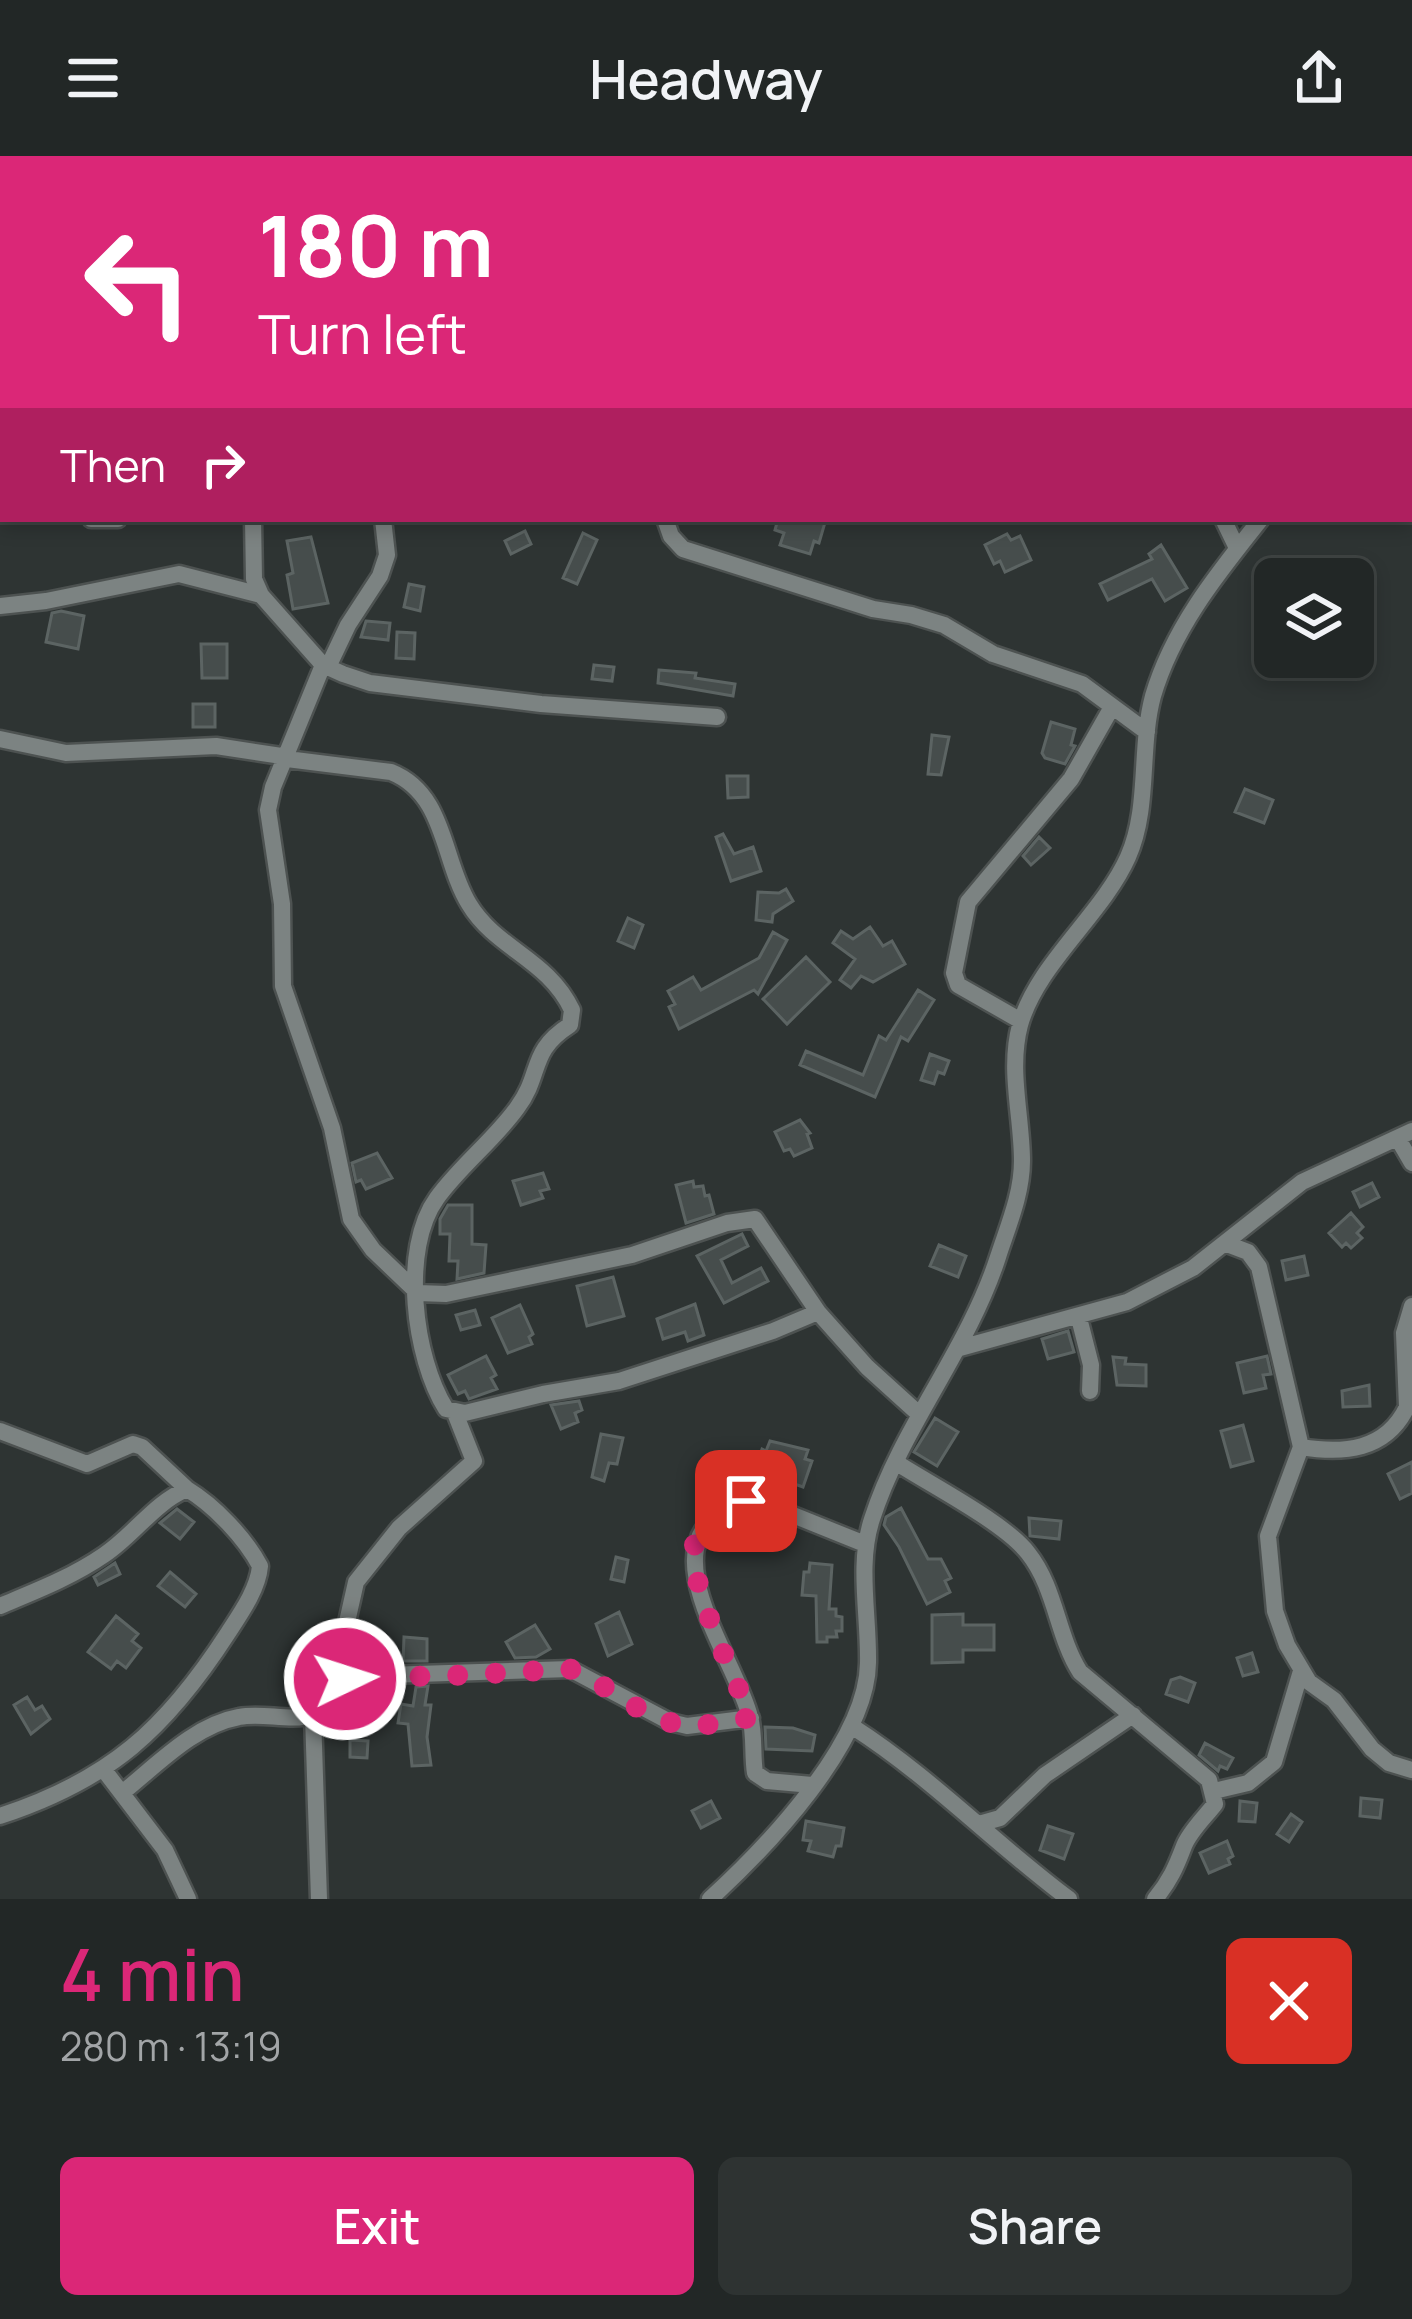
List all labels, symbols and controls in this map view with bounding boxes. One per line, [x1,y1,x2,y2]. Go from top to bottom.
text: Headway [589,41,823,115]
icon: menu [60,45,126,111]
icon: share [1286,45,1352,111]
text: 180 m [258,187,494,302]
icon: left [60,204,216,360]
text: Turn left [258,296,467,370]
icon: right [190,432,256,498]
text: Then [60,434,166,496]
map controls [1254,558,1374,678]
button: layers [1254,558,1374,678]
pin [695,1450,797,1552]
icon: arrive [713,1468,779,1534]
position arrow [282,1616,408,1742]
text: 4 min [60,1924,245,2023]
button: close [1226,1938,1352,2064]
text: 280 m · 13:19 [60,2019,282,2073]
button: Exit [60,2157,694,2295]
button: Share [718,2157,1352,2295]

